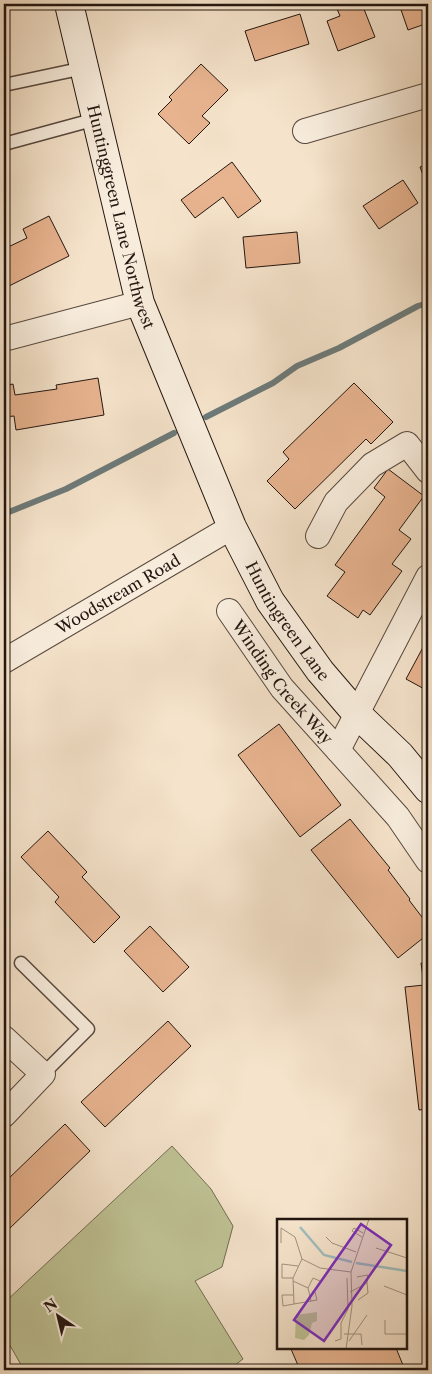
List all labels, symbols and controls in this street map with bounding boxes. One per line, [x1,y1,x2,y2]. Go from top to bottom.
street label: Huntinggreen Lane Northwest [83,103,160,332]
street label: Woodstream Road [51,550,184,639]
street label: Huntingreen Lane [241,558,334,685]
street label: Winding Creek Way [227,615,338,749]
inset map [277,1219,407,1349]
north arrow [32,1292,82,1342]
text: N [40,1294,61,1316]

